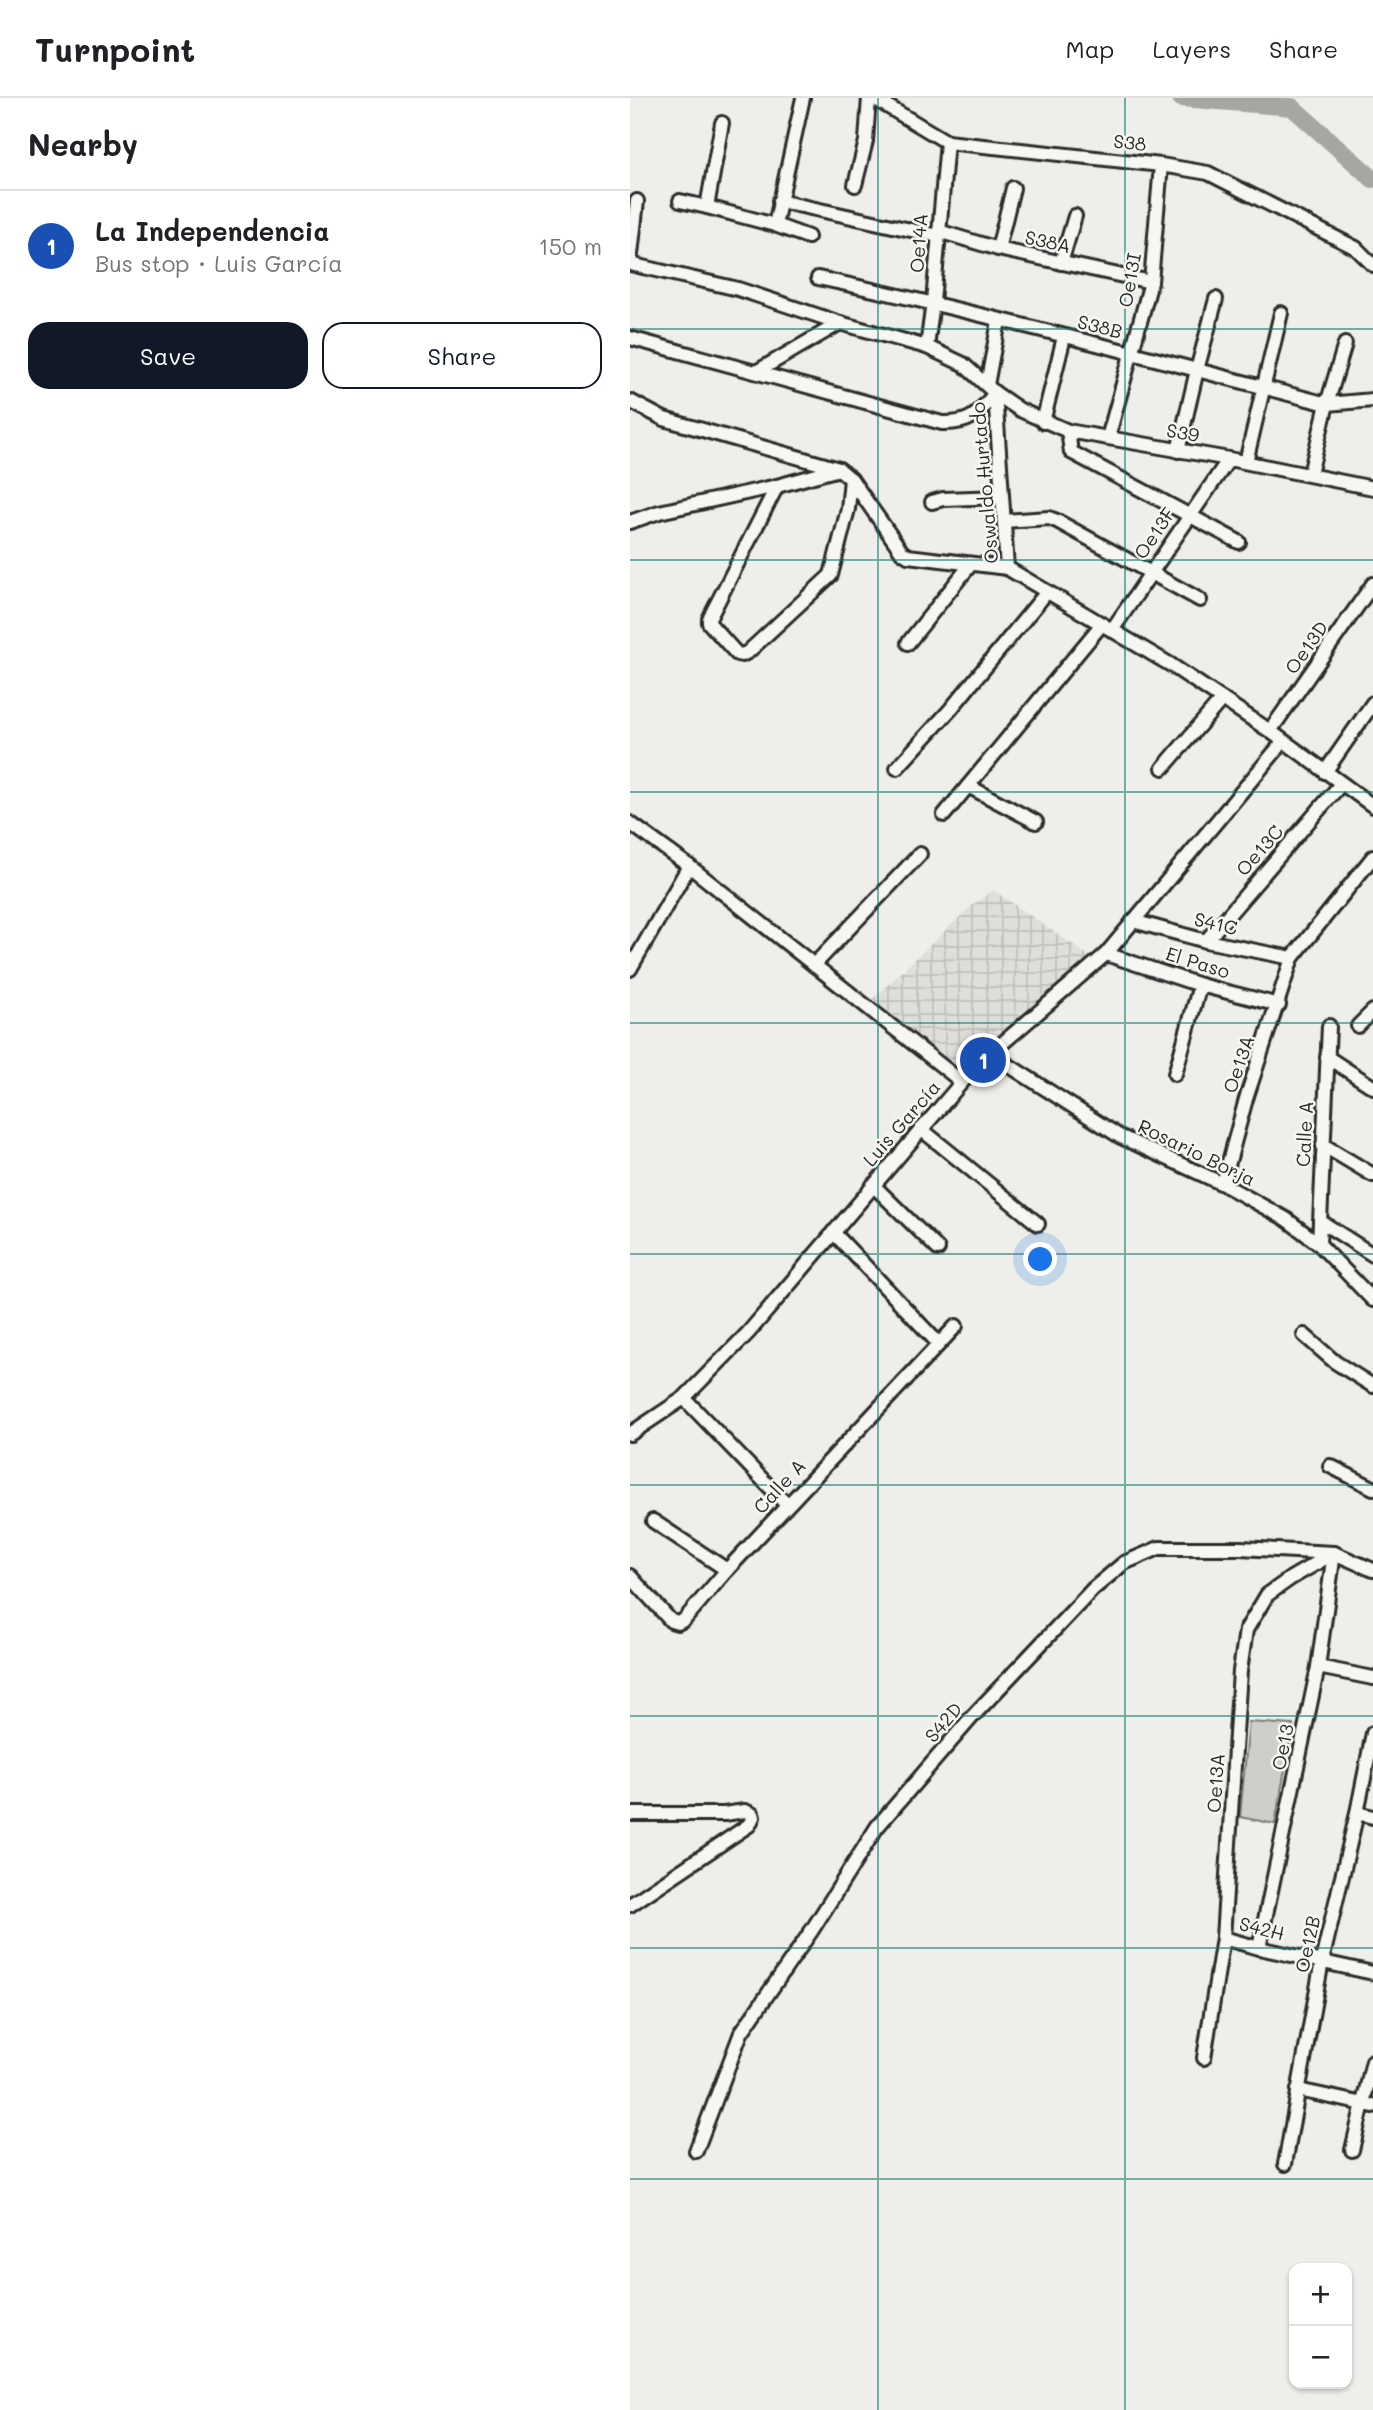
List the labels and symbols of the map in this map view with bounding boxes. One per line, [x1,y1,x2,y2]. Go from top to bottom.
street label: S38 [1112,128,1148,156]
street label: Oe14A [903,212,933,274]
street label: S38A [1023,224,1073,258]
street label: Oe13I [1112,251,1146,309]
street label: S38B [1075,308,1125,344]
street label: Oswaldo Hurtado [964,401,1004,565]
street label: S39 [1165,417,1201,447]
street label: Oe13F [1128,502,1181,564]
street label: Oe13D [1279,615,1333,679]
street label: Oe13C [1230,819,1288,881]
street label: S41C [1192,906,1240,940]
street label: El Paso [1163,940,1233,984]
street label: Oe13A [1216,1032,1260,1096]
pin: 1 [960,1034,1006,1086]
street label: Luis García [857,1075,945,1171]
street label: Calle A [1290,1100,1318,1168]
street label: Rosario Borja [1134,1113,1260,1191]
your location [1023,1242,1057,1276]
street label: Calle A [747,1453,811,1519]
street label: S42D [919,1697,967,1747]
street label: Oe13 [1265,1722,1299,1772]
street label: Oe13A [1200,1752,1230,1814]
street label: S42H [1237,1910,1287,1946]
street label: Oe12B [1289,1913,1325,1975]

